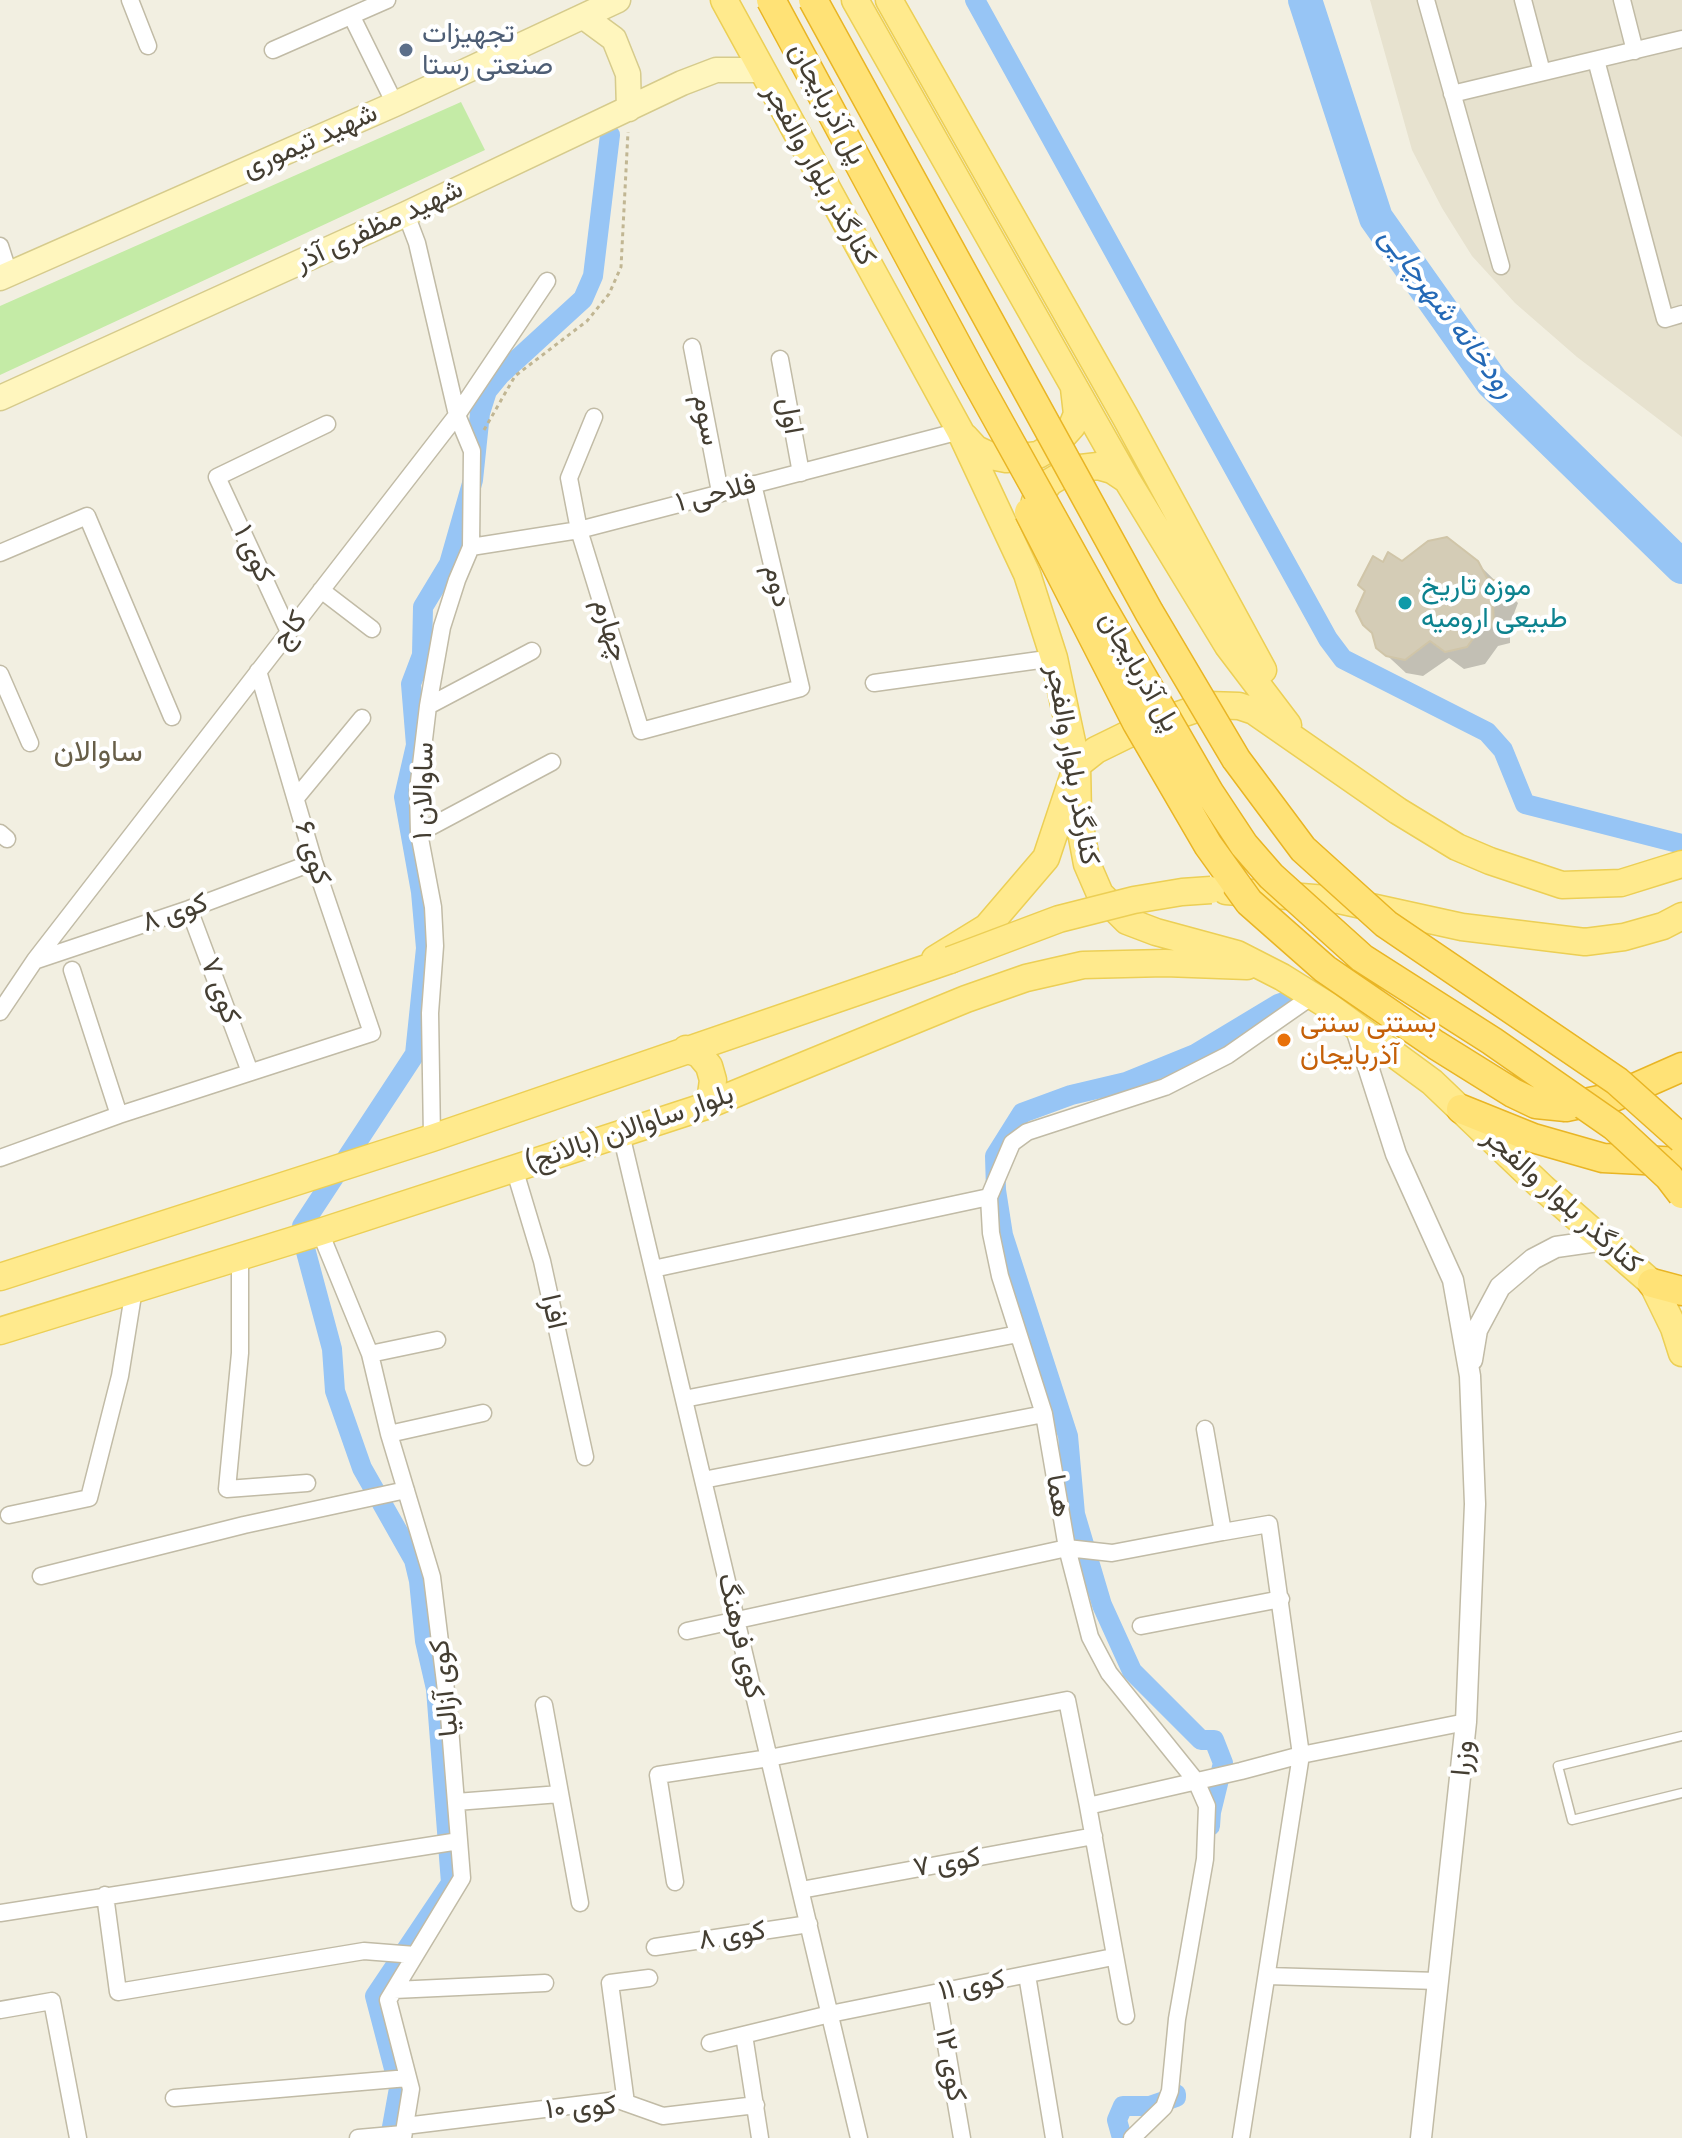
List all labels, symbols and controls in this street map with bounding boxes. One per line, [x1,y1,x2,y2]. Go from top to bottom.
place label: تجهیزات صنعتی رستا [422,17,553,83]
street label: پل آذربایجان [781,37,873,171]
marker: تجهیزات صنعتی رستا [397,41,415,59]
street label: کنارگذر بلوار والفجر [755,78,883,272]
street label: شهید تیموری [237,96,383,186]
street label: شهید مظفری آذر [289,172,469,280]
water label: رودخانه شهرچایی [1371,220,1523,406]
street label: سوم [685,392,727,448]
street label: اول [770,395,810,437]
street label: فلاحی ۱ [673,468,759,520]
street label: کوی ۱ [225,520,281,588]
street label: دوم [756,562,798,610]
place label: موزه تاریخ طبیعی ارومیه [1421,570,1568,636]
street label: چهارم [585,594,635,666]
marker: موزه تاریخ طبیعی ارومیه [1396,594,1414,612]
street label: کاج [265,604,315,656]
street label: پل آذربایجان [1091,606,1187,738]
street label: کنارگذر بلوار والفجر [1038,662,1106,868]
district label: ساوالان [53,735,143,771]
street label: ساوالان ۱ [406,742,442,840]
street label: کوی ۶ [286,817,338,889]
street label: کوی ۸ [138,886,212,940]
street label: کوی ۷ [193,953,247,1029]
place label: بستنی سنتی آذربایجان [1300,1007,1437,1073]
marker: بستنی سنتی آذربایجان [1275,1031,1293,1049]
street label: بلوار ساوالان (بالانج) [522,1078,738,1180]
street label: کنارگذر بلوار والفجر [1475,1121,1649,1281]
street label: افرا [533,1291,573,1333]
street label: هما [1038,1472,1078,1520]
street label: کوی فرهنگ [709,1570,771,1702]
street label: کوی آزالیا [423,1638,467,1738]
street label: وزرا [1445,1739,1481,1777]
street label: کوی ۷ [911,1841,983,1885]
street label: کوی ۸ [696,1914,768,1958]
street label: کوی ۱۱ [936,1963,1008,2009]
street label: کوی ۱۲ [927,2026,973,2104]
street label: کوی ۱۰ [544,2089,618,2127]

